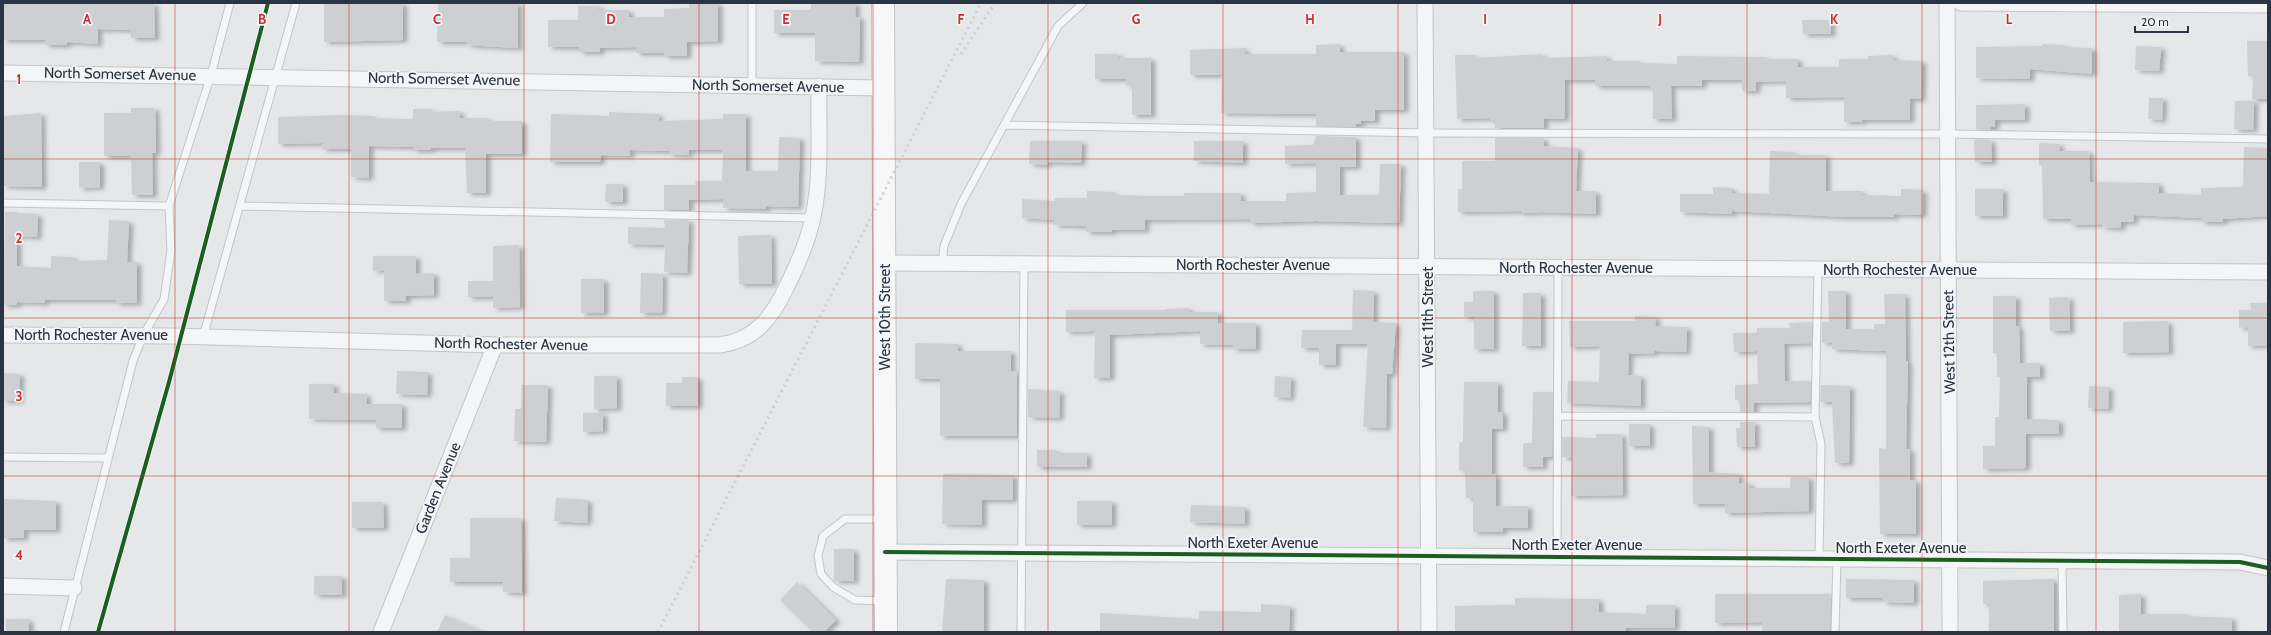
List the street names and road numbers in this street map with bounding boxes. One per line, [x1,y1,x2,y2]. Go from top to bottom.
street label: North Somerset Avenue [44,64,197,84]
street label: North Somerset Avenue [368,69,521,89]
street label: North Somerset Avenue [692,76,845,96]
street label: North Rochester Avenue [1176,256,1330,274]
street label: North Rochester Avenue [1499,259,1653,277]
street label: North Rochester Avenue [1823,261,1977,279]
street label: West 10th Street [876,264,894,370]
street label: West 11th Street [1419,267,1437,367]
street label: West 12th Street [1939,290,1959,394]
street label: North Rochester Avenue [14,326,168,344]
street label: North Rochester Avenue [434,334,589,354]
street label: Garden Avenue [411,439,465,536]
street label: North Exeter Avenue [1187,534,1319,552]
street label: North Exeter Avenue [1511,536,1643,554]
street label: North Exeter Avenue [1835,539,1967,557]

